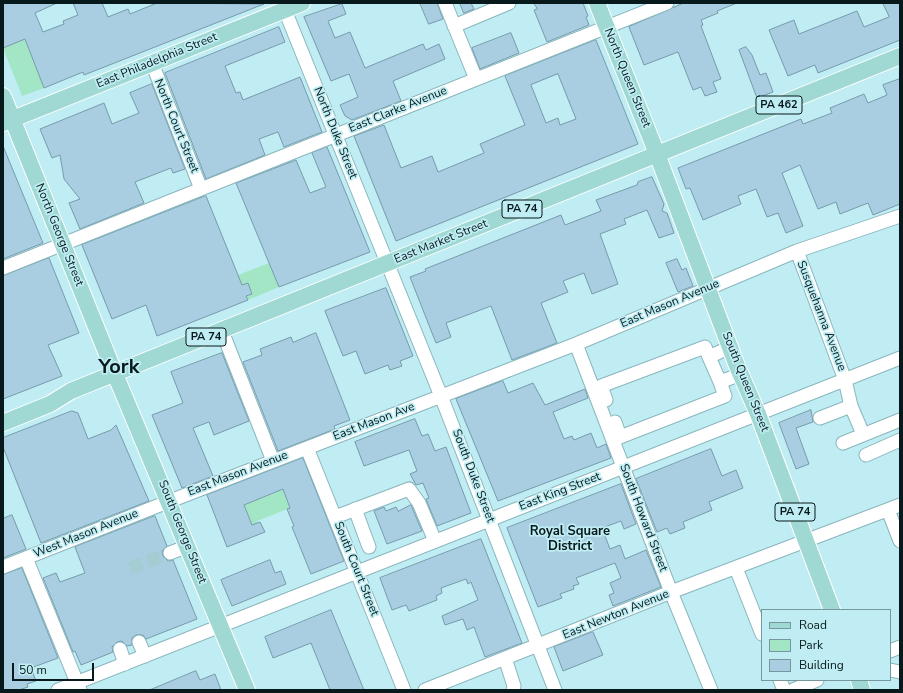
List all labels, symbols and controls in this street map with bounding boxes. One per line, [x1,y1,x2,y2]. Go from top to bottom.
street label: North Queen Street [601,26,653,130]
street label: East Philadelphia Street [94,30,220,92]
street label: North Court Street [151,77,201,175]
street label: East Clarke Avenue [347,84,449,136]
street label: North Duke Street [310,85,360,181]
road number: PA 462 [756,96,802,114]
street label: North George Street [32,182,86,288]
road number: PA 74 [502,200,542,218]
street label: East Market Street [392,217,490,267]
street label: Susquehanna Avenue [793,259,849,373]
street label: East Mason Avenue [618,277,722,331]
road number: PA 74 [186,328,226,346]
street label: South Queen Street [718,330,772,434]
district label: York [99,356,139,380]
street label: East Mason Ave [331,400,417,444]
street label: South Duke Street [449,427,497,525]
street label: East Mason Avenue [186,448,290,500]
street label: South Howard Street [616,462,670,574]
street label: East King Street [517,470,603,514]
street label: South George Street [155,478,209,586]
road number: PA 74 [775,503,815,521]
street label: West Mason Avenue [32,506,140,562]
street label: South Court Street [330,520,382,618]
district label: Royal Square District [530,524,610,555]
street label: East Newton Avenue [561,587,671,643]
legend [761,609,891,681]
text: Road [799,617,827,633]
text: Park [799,637,823,653]
scale bar [14,655,96,681]
text: Building [799,657,844,673]
text: 50 m [19,662,47,678]

